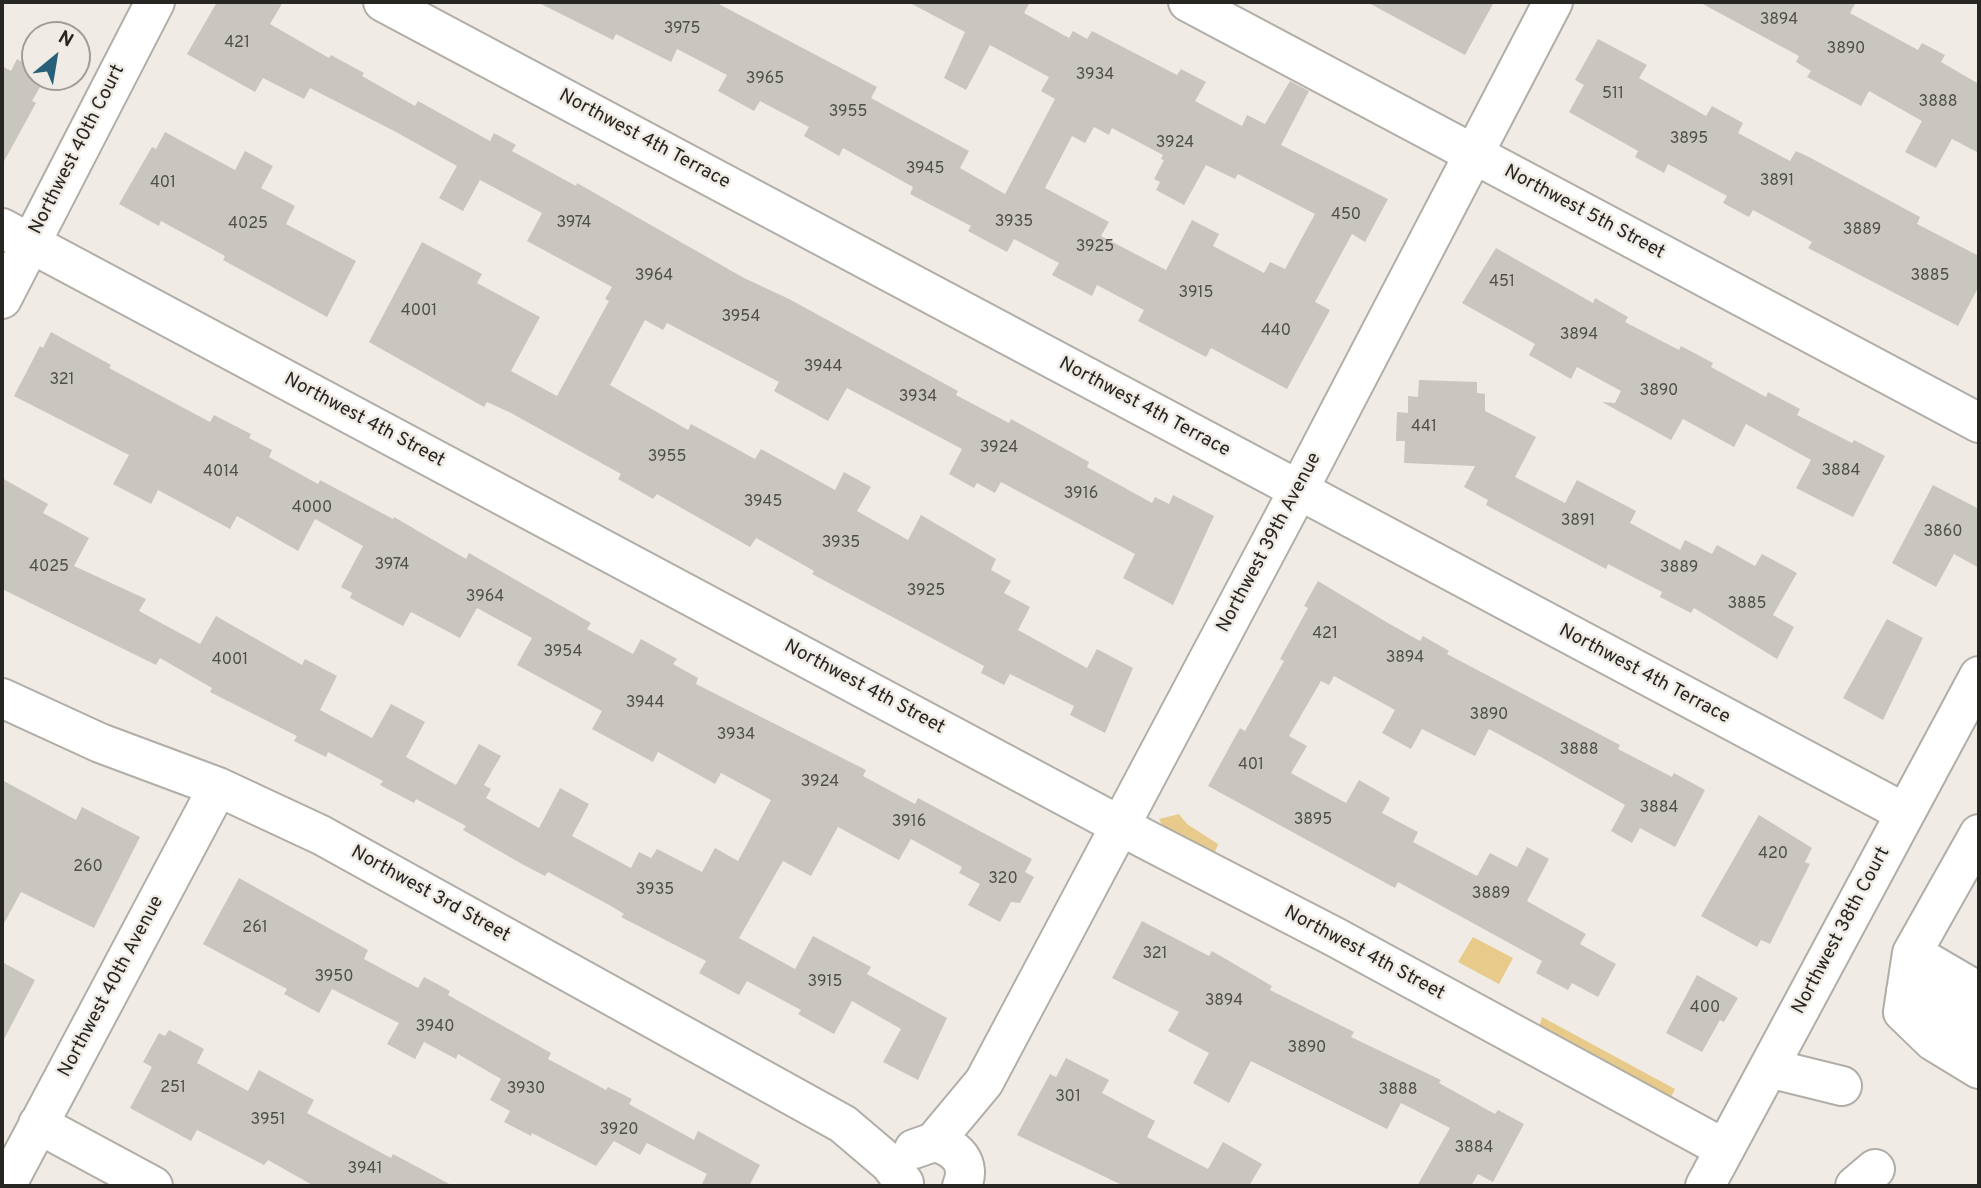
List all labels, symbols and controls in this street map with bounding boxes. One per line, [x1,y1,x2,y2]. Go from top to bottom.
house number: 3894 [1760,11,1798,31]
house number: 3975 [664,20,700,40]
north arrow [21,21,91,91]
text: N [54,26,77,53]
house number: 421 [224,34,250,54]
house number: 3890 [1827,40,1865,60]
street label: Northwest 40th Court [25,61,131,239]
house number: 3934 [1076,66,1114,86]
house number: 3965 [746,70,784,90]
street label: Northwest 4th Terrace [554,85,734,195]
house number: 511 [1602,85,1624,105]
house number: 3888 [1919,93,1957,113]
house number: 3955 [829,103,867,123]
house number: 3895 [1670,130,1708,150]
house number: 3924 [1156,134,1194,154]
house number: 3945 [906,160,944,180]
street label: Northwest 5th Street [1500,161,1668,265]
house number: 3891 [1760,172,1794,192]
house number: 401 [150,174,176,194]
house number: 450 [1331,206,1361,226]
house number: 3935 [995,213,1033,233]
house number: 3974 [556,214,592,234]
house number: 4025 [228,215,268,235]
house number: 3889 [1843,221,1881,241]
house number: 3925 [1076,238,1114,258]
house number: 3964 [635,267,673,287]
house number: 3885 [1910,267,1950,287]
house number: 451 [1489,273,1515,293]
house number: 3915 [1179,284,1213,304]
house number: 4001 [401,302,437,322]
house number: 3954 [721,308,761,328]
house number: 440 [1261,322,1291,342]
house number: 3894 [1560,326,1598,346]
street label: Northwest 4th Terrace [1054,353,1234,463]
house number: 3944 [804,358,842,378]
street label: Northwest 4th Street [280,369,448,473]
house number: 321 [49,371,75,391]
house number: 3890 [1640,382,1678,402]
house number: 3934 [899,388,937,408]
house number: 441 [1411,418,1437,438]
house number: 3924 [980,439,1018,459]
house number: 3955 [648,448,686,468]
street label: Northwest 39th Avenue [1213,449,1327,637]
house number: 3884 [1821,462,1861,482]
house number: 4014 [203,463,239,483]
house number: 3916 [1064,485,1098,505]
house number: 3945 [744,493,782,513]
house number: 4000 [292,499,332,519]
house number: 3891 [1561,512,1595,532]
house number: 3860 [1923,523,1963,543]
house number: 3935 [822,534,860,554]
house number: 3974 [374,556,410,576]
house number: 4025 [29,558,69,578]
house number: 3889 [1660,559,1698,579]
house number: 3925 [907,582,945,602]
house number: 3964 [466,588,504,608]
house number: 3885 [1727,595,1767,615]
street label: Northwest 4th Terrace [1554,620,1734,730]
house number: 421 [1312,625,1338,645]
street label: Northwest 4th Street [780,636,948,740]
house number: 3954 [543,643,583,663]
house number: 3894 [1386,649,1424,669]
house number: 4001 [212,651,248,671]
house number: 3944 [626,694,664,714]
house number: 3890 [1470,706,1508,726]
house number: 3934 [717,726,755,746]
house number: 3888 [1560,741,1598,761]
house number: 401 [1238,756,1264,776]
house number: 3924 [801,773,839,793]
house number: 3884 [1639,799,1679,819]
house number: 3895 [1294,811,1332,831]
house number: 3916 [892,813,926,833]
street label: Northwest 3rd Street [346,842,514,948]
street label: Northwest 38th Court [1788,843,1896,1019]
house number: 420 [1758,845,1788,865]
house number: 260 [73,858,103,878]
house number: 320 [988,870,1018,890]
house number: 3935 [636,881,674,901]
house number: 3889 [1472,885,1510,905]
street label: Northwest 40th Avenue [54,892,170,1082]
street label: Northwest 4th Street [1280,902,1448,1006]
house number: 261 [242,919,268,939]
house number: 321 [1142,945,1168,965]
house number: 3950 [314,968,354,988]
house number: 3915 [808,973,842,993]
house number: 3894 [1205,992,1243,1012]
house number: 400 [1690,999,1720,1019]
house number: 3940 [415,1018,455,1038]
house number: 3890 [1288,1039,1326,1059]
house number: 251 [160,1079,186,1099]
house number: 3930 [507,1080,545,1100]
house number: 3888 [1379,1081,1417,1101]
house number: 301 [1055,1088,1081,1108]
house number: 3951 [251,1111,285,1131]
house number: 3920 [600,1121,638,1141]
house number: 3884 [1454,1139,1494,1159]
house number: 3941 [348,1160,382,1180]

